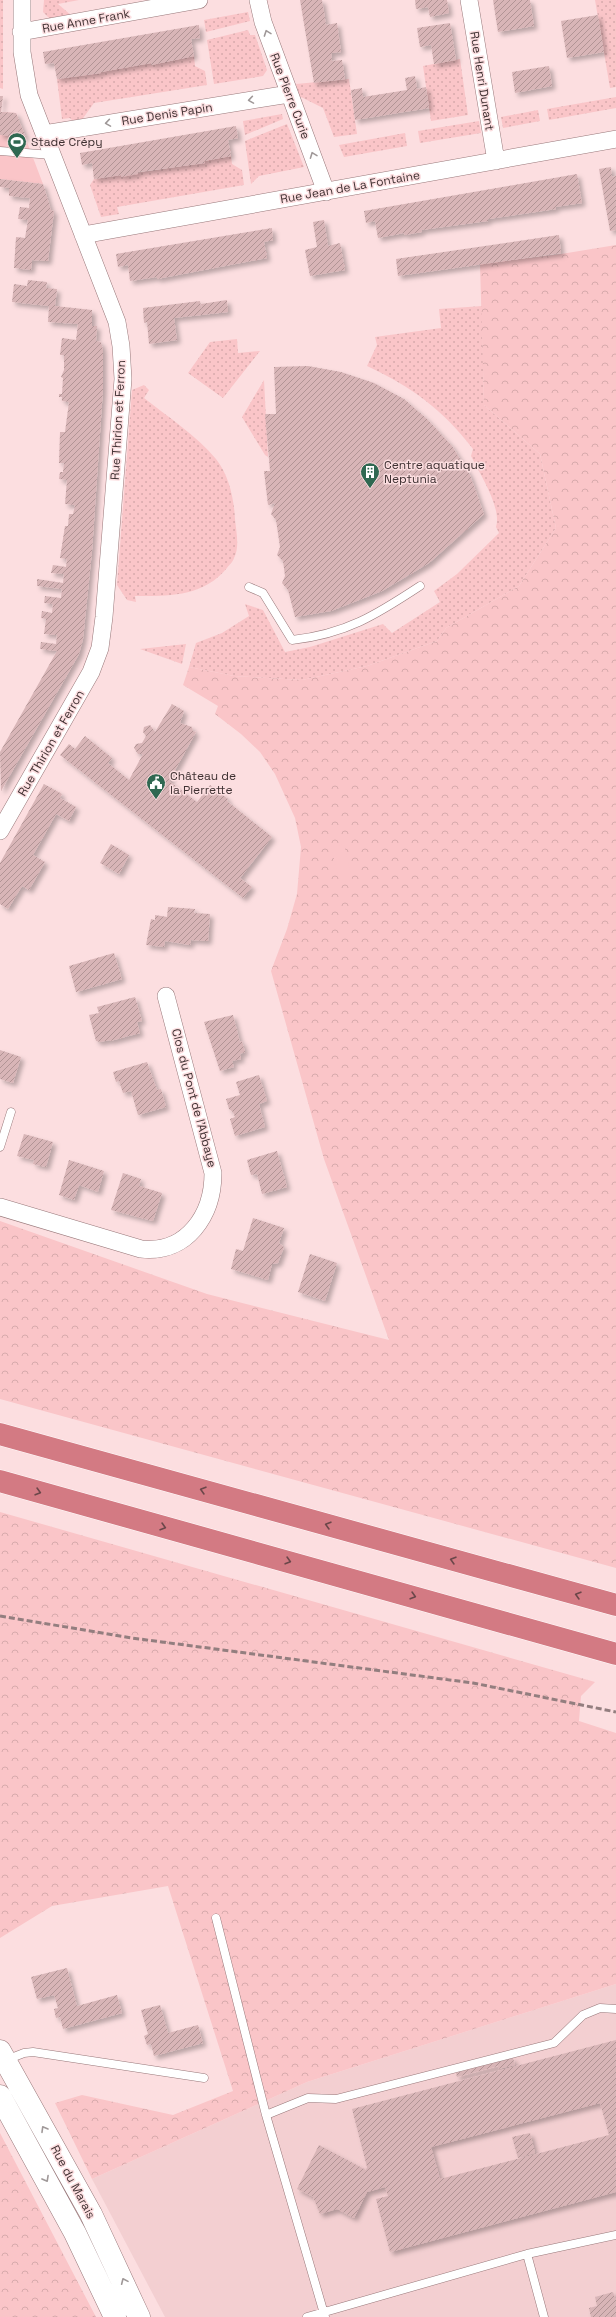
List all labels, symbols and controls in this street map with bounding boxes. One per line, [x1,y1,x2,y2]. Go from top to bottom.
street label: Rue Anne Frank [41,5,132,37]
one-way arrow [263,30,272,37]
street label: Rue Henri Dunant [466,30,498,132]
street label: Rue Pierre Curie [266,51,314,141]
one-way arrow [248,95,254,104]
street label: Rue Denis Papin [120,99,214,129]
one-way arrow [105,118,111,127]
sports icon: Stade Crépy [6,131,28,159]
place label: Stade Crépy [31,134,103,150]
one-way arrow [309,152,317,159]
street label: Rue Jean de La Fontaine [279,167,421,207]
street label: Rue Thirion et Ferron [107,360,129,480]
place label: Centre aquatique Neptunia [384,457,485,487]
building icon: Centre aquatique Neptunia [359,461,381,489]
street label: Rue Thirion et Ferron [14,687,88,799]
place label: Château de la Pierrette [170,768,236,798]
public building icon: Château de la Pierrette [145,772,167,800]
street label: Clos du Pont de l'Abbaye [168,1027,220,1169]
one-way arrow [199,1486,206,1495]
one-way arrow [34,1487,41,1496]
one-way arrow [325,1521,332,1530]
one-way arrow [159,1522,166,1531]
one-way arrow [450,1556,457,1565]
one-way arrow [285,1557,291,1565]
one-way arrow [575,1591,582,1600]
one-way arrow [410,1592,417,1600]
one-way arrow [42,2126,49,2133]
street label: Rue du Marais [47,2142,99,2222]
one-way arrow [41,2175,49,2182]
one-way arrow [121,2278,129,2286]

